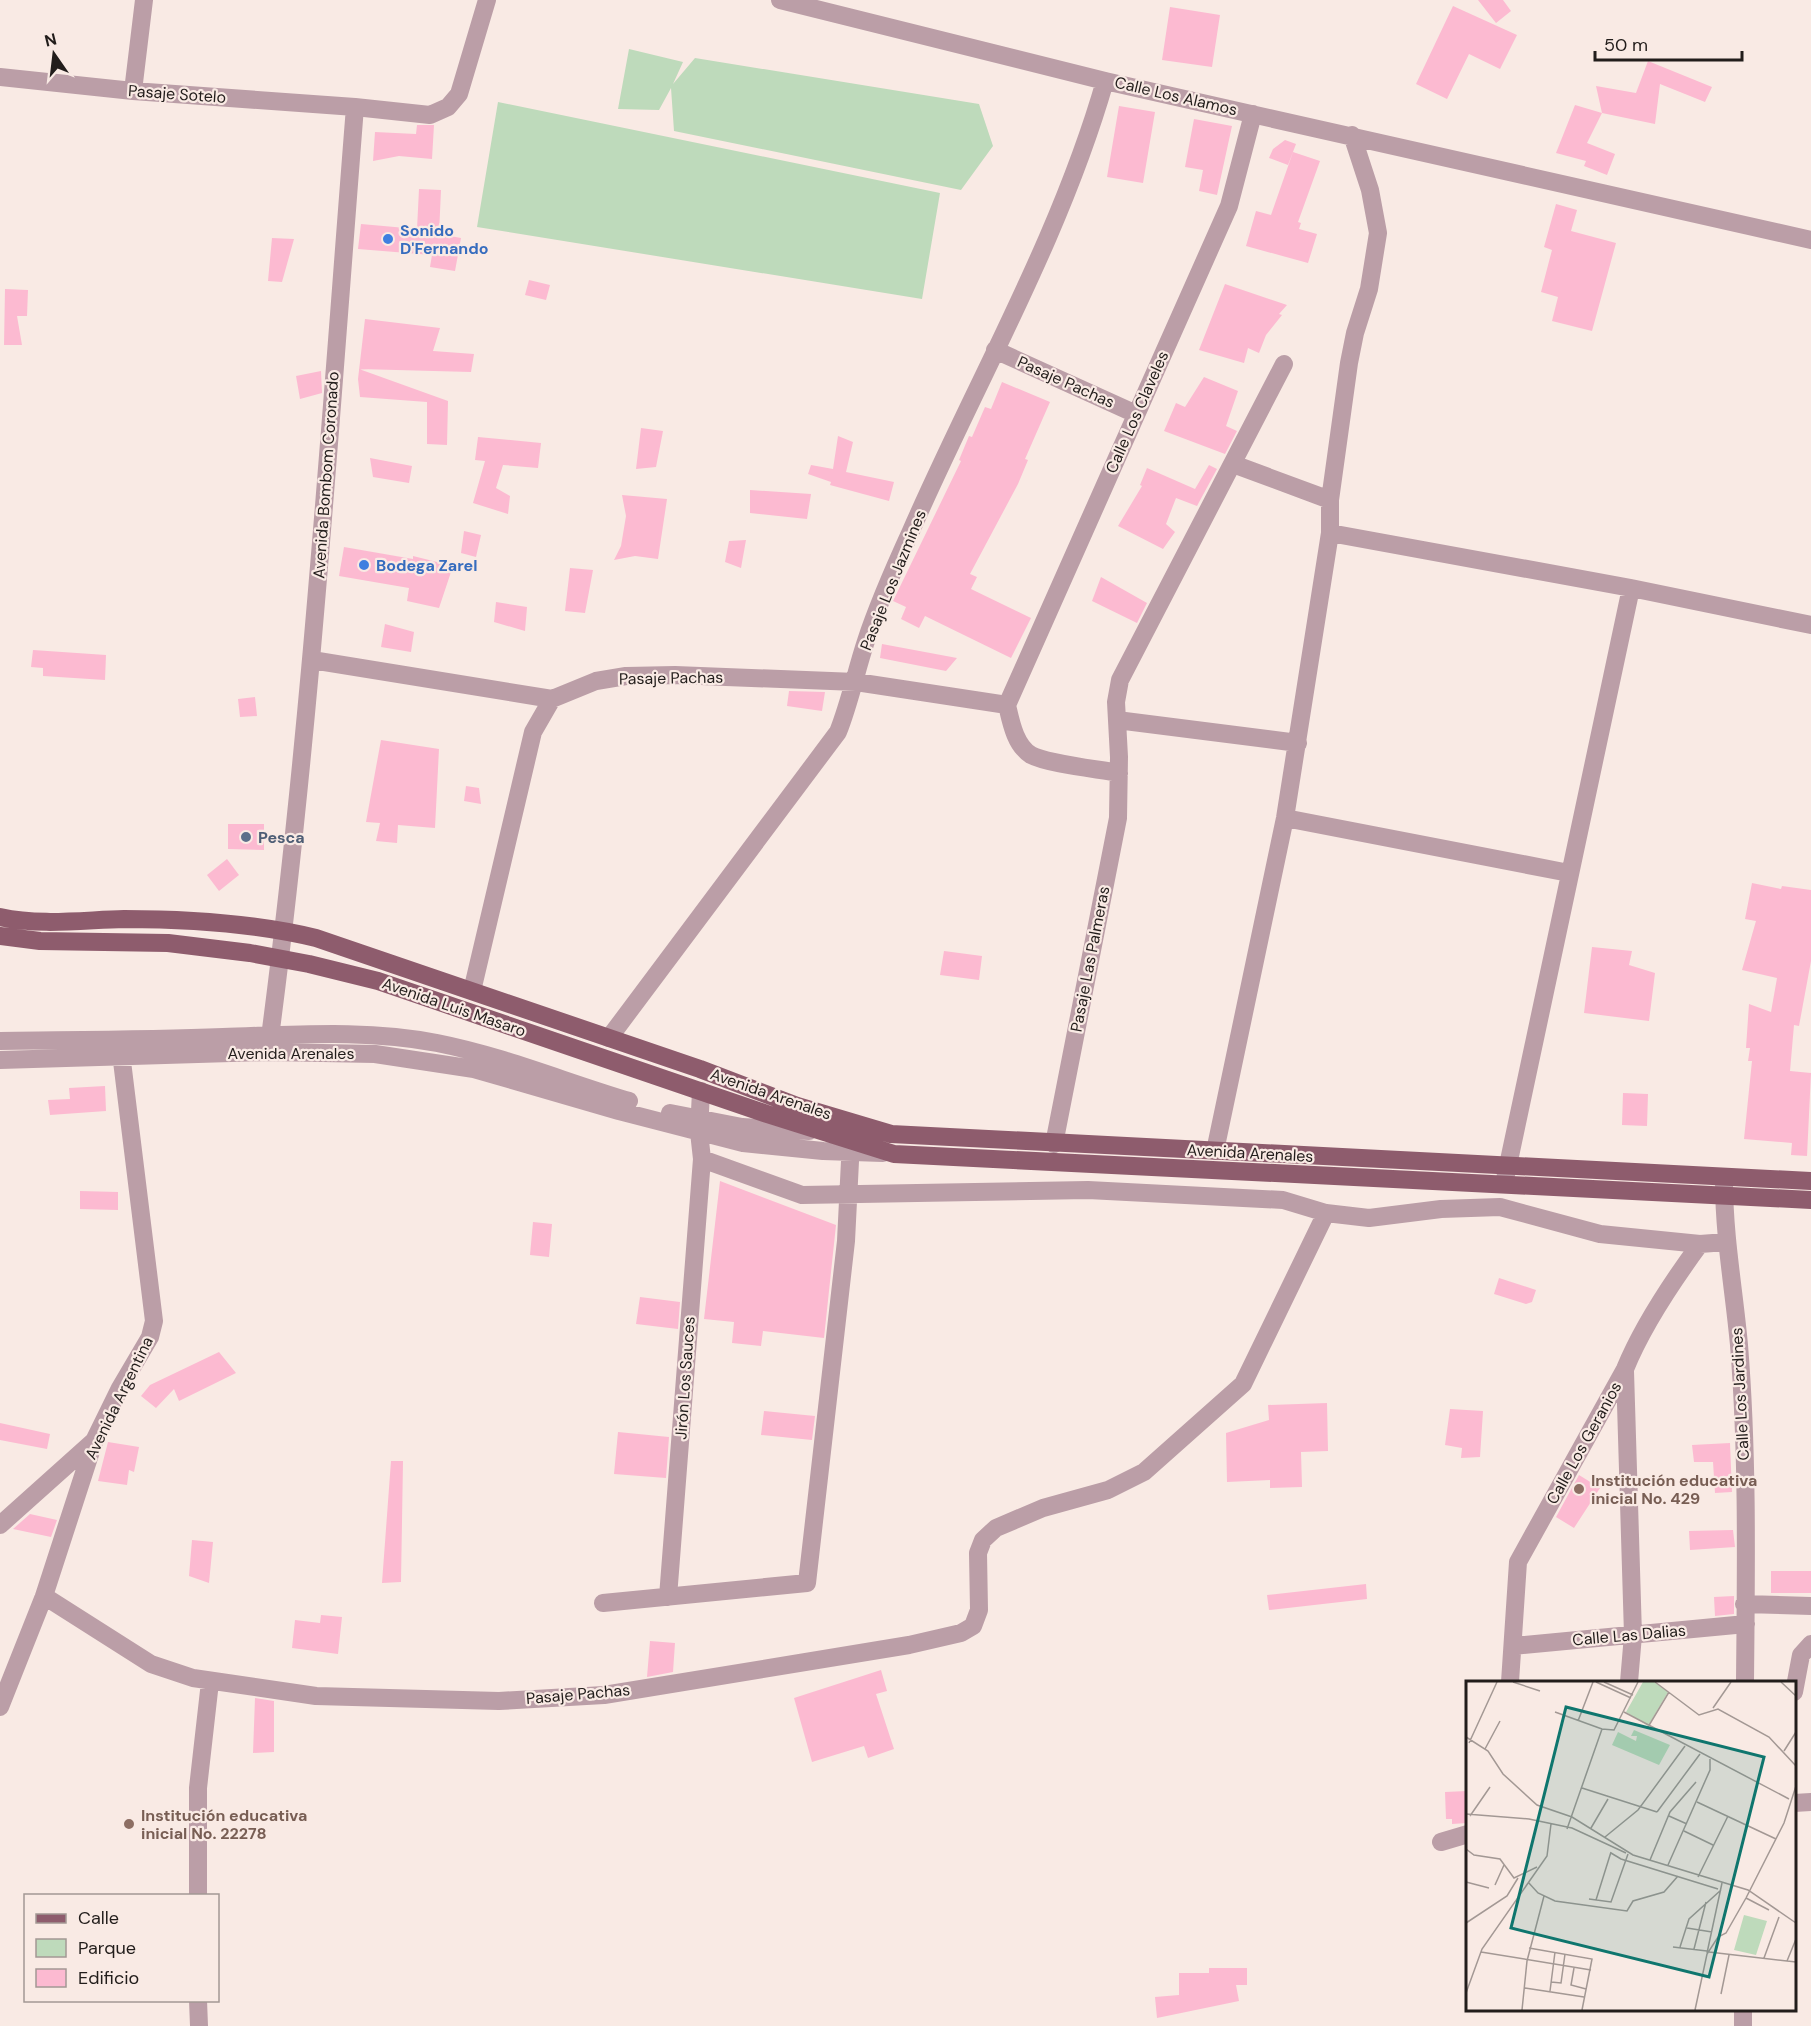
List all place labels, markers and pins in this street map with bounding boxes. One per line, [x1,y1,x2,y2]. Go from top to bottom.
place label: Sonido D'Fernando [400,220,488,259]
marker: Sonido D'Fernando [381,232,395,246]
place label: Bodega Zarel [376,555,477,576]
marker: Bodega Zarel [357,558,371,572]
place label: Pesca [258,827,305,848]
marker: Pesca [239,830,253,844]
place label: Institución educativa inicial No. 429 [1591,1470,1757,1509]
marker: Institución educativa inicial No. 429 [1572,1482,1586,1496]
place label: Institución educativa inicial No. 22278 [141,1805,307,1844]
marker: Institución educativa inicial No. 22278 [122,1817,136,1831]

